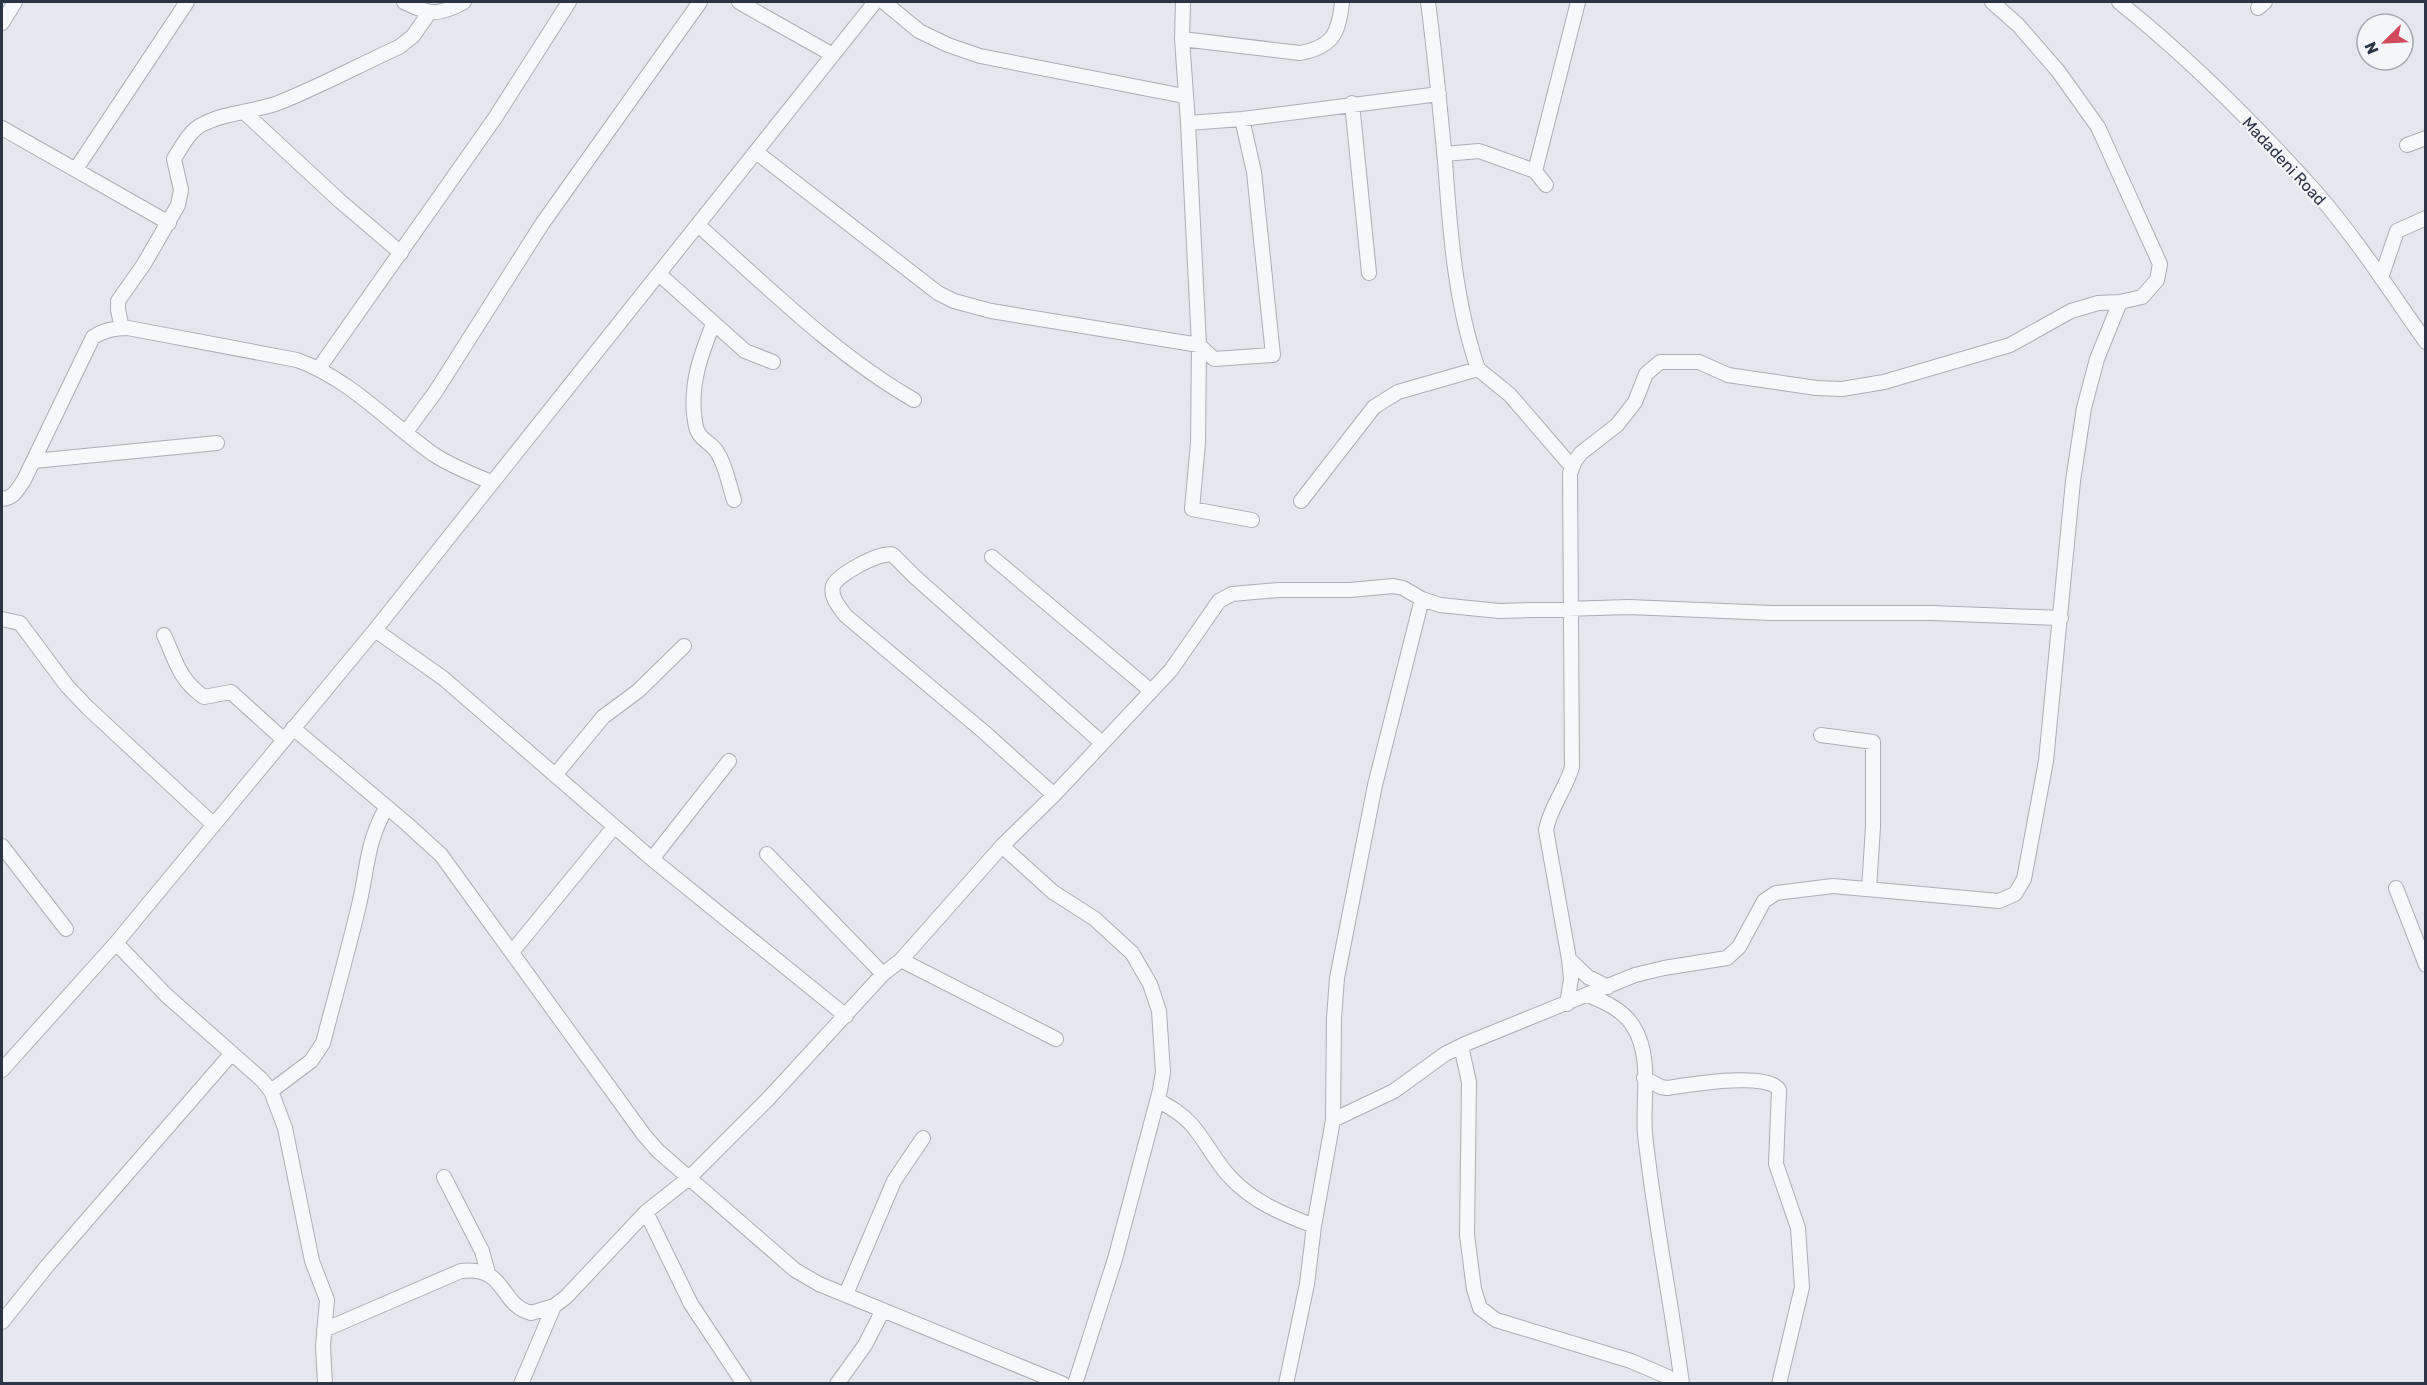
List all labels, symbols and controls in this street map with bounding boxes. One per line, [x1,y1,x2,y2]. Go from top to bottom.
north arrow [2355,12,2415,72]
text: N [2361,39,2383,57]
street label: Madadeni Road [2238,113,2330,209]

